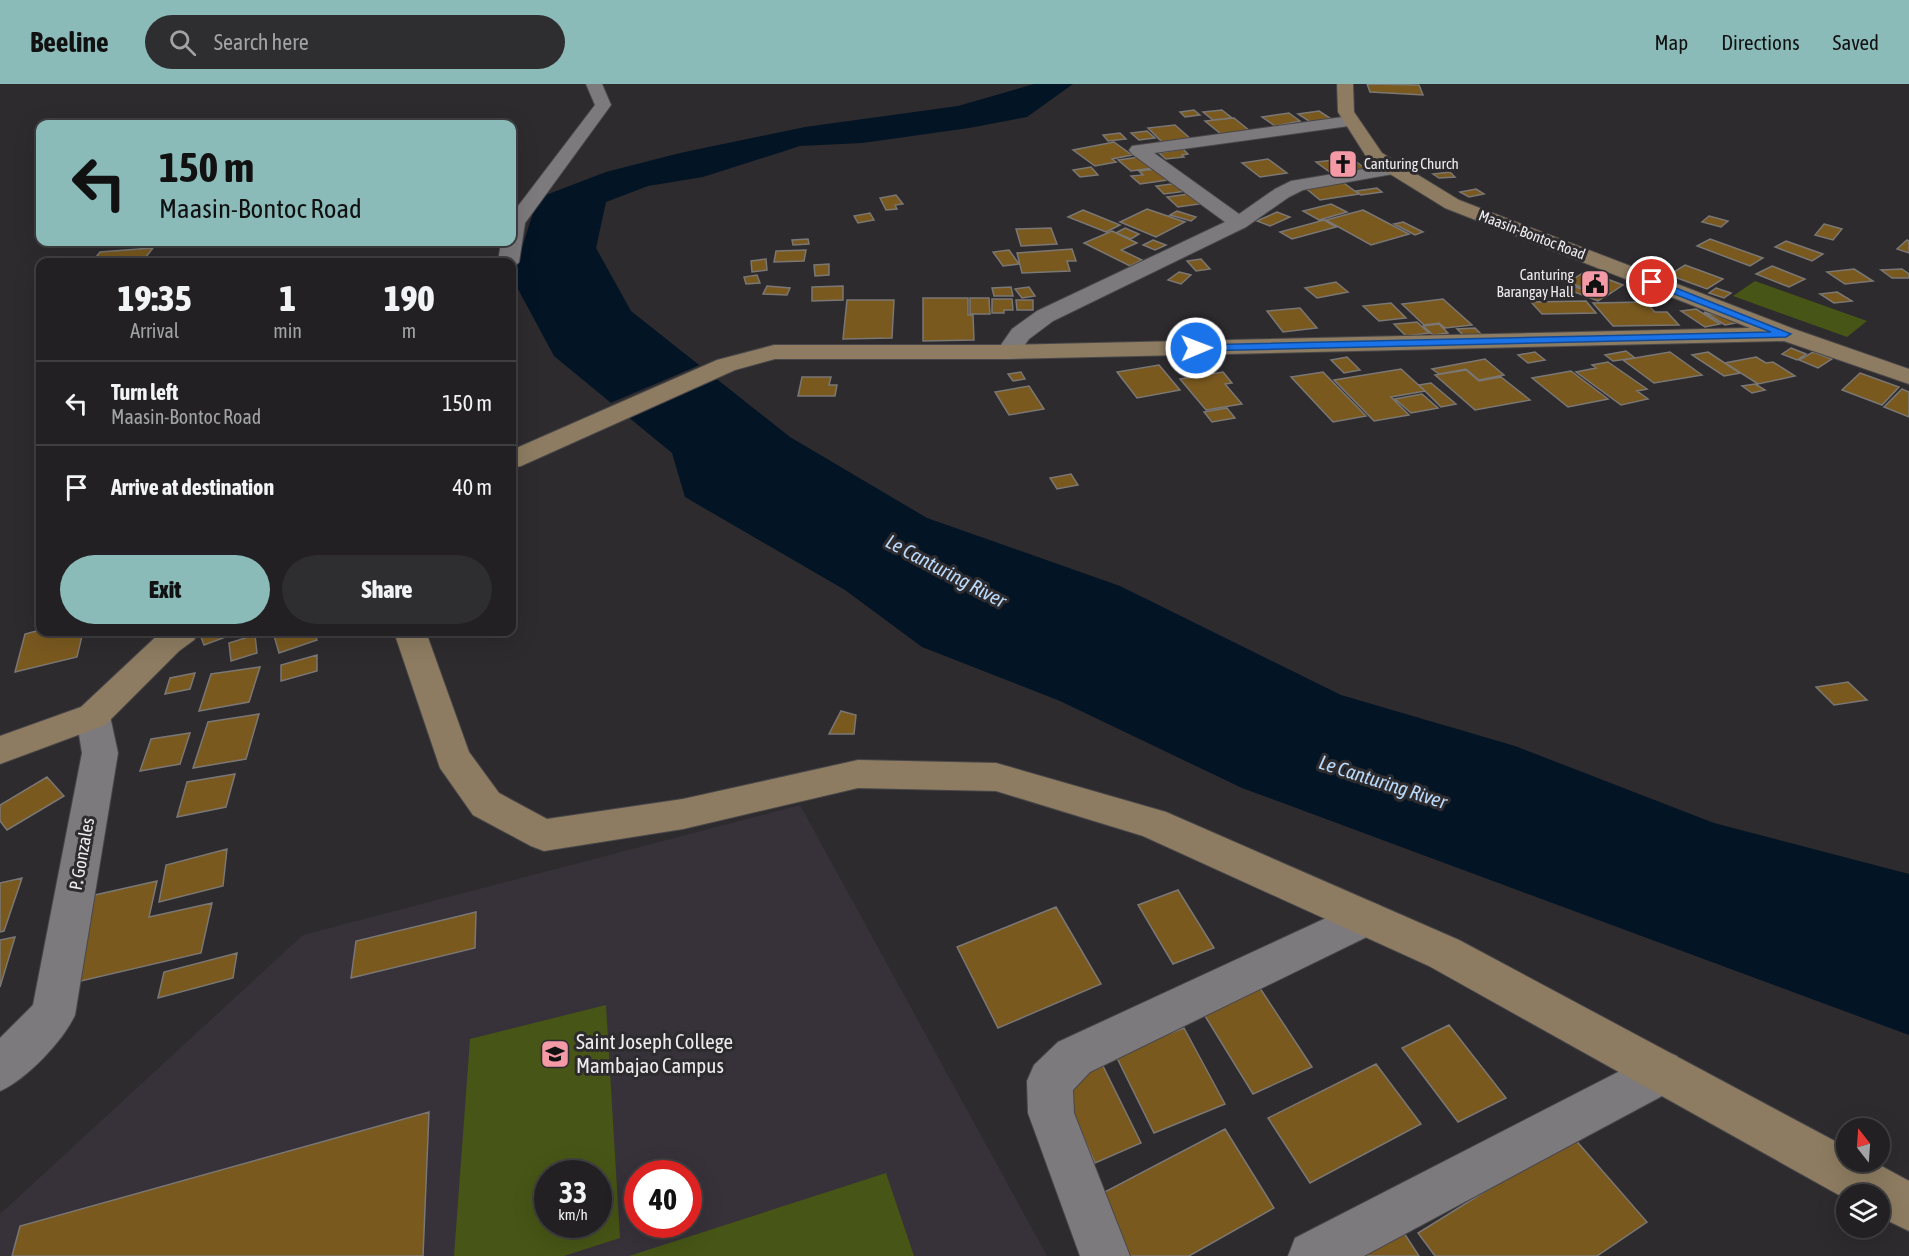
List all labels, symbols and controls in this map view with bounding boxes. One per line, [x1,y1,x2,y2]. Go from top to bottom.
search box [145,15,565,69]
text: Beeline [30,26,109,58]
icon: search [166,26,199,59]
text: Search here [214,29,309,55]
text: Map [1654,30,1688,54]
text: Directions [1721,30,1800,54]
text: Saved [1833,30,1879,54]
text: 150 m [159,143,254,191]
icon: left [60,144,138,222]
church icon: Canturing Church [1327,148,1359,180]
place label: Canturing Church [1364,155,1459,172]
text: Maasin-Bontoc Road [159,193,362,224]
street label: Maasin-Bontoc Road [1477,206,1588,263]
pin [1626,256,1677,307]
icon: arrive [1635,265,1668,298]
place label: Canturing Barangay Hall [1497,266,1575,300]
public building icon: Canturing Barangay Hall [1579,268,1611,300]
text: 19:35 [118,277,192,319]
text: 1 [279,277,296,319]
text: 190 [384,277,434,319]
position arrow [1164,316,1228,380]
text: Arrival [130,319,179,342]
text: min [273,319,302,342]
text: m [402,319,416,342]
text: Turn left [111,379,178,405]
icon: left [60,387,93,420]
text: 150 m [442,390,492,416]
text: Maasin-Bontoc Road [111,405,261,428]
icon: arrive [60,471,93,504]
text: Arrive at destination [111,474,274,500]
text: 40 m [452,474,492,500]
water label: Le Canturing River [882,529,1011,612]
button: Exit [60,555,270,624]
button: Share [282,555,492,624]
water label: Le Canturing River [1316,750,1451,813]
street label: P. Gonzales [65,816,98,892]
place label: Saint Joseph College Mambajao Campus [576,1029,733,1077]
school or university icon: Saint Joseph College Mambajao Campus [539,1038,571,1070]
north arrow [1836,1118,1890,1172]
map controls [1836,1118,1890,1238]
speed limit sign: 40 [624,1160,702,1238]
text: 33 [559,1175,587,1209]
button: layers [1836,1184,1890,1238]
text: km/h [558,1206,588,1223]

